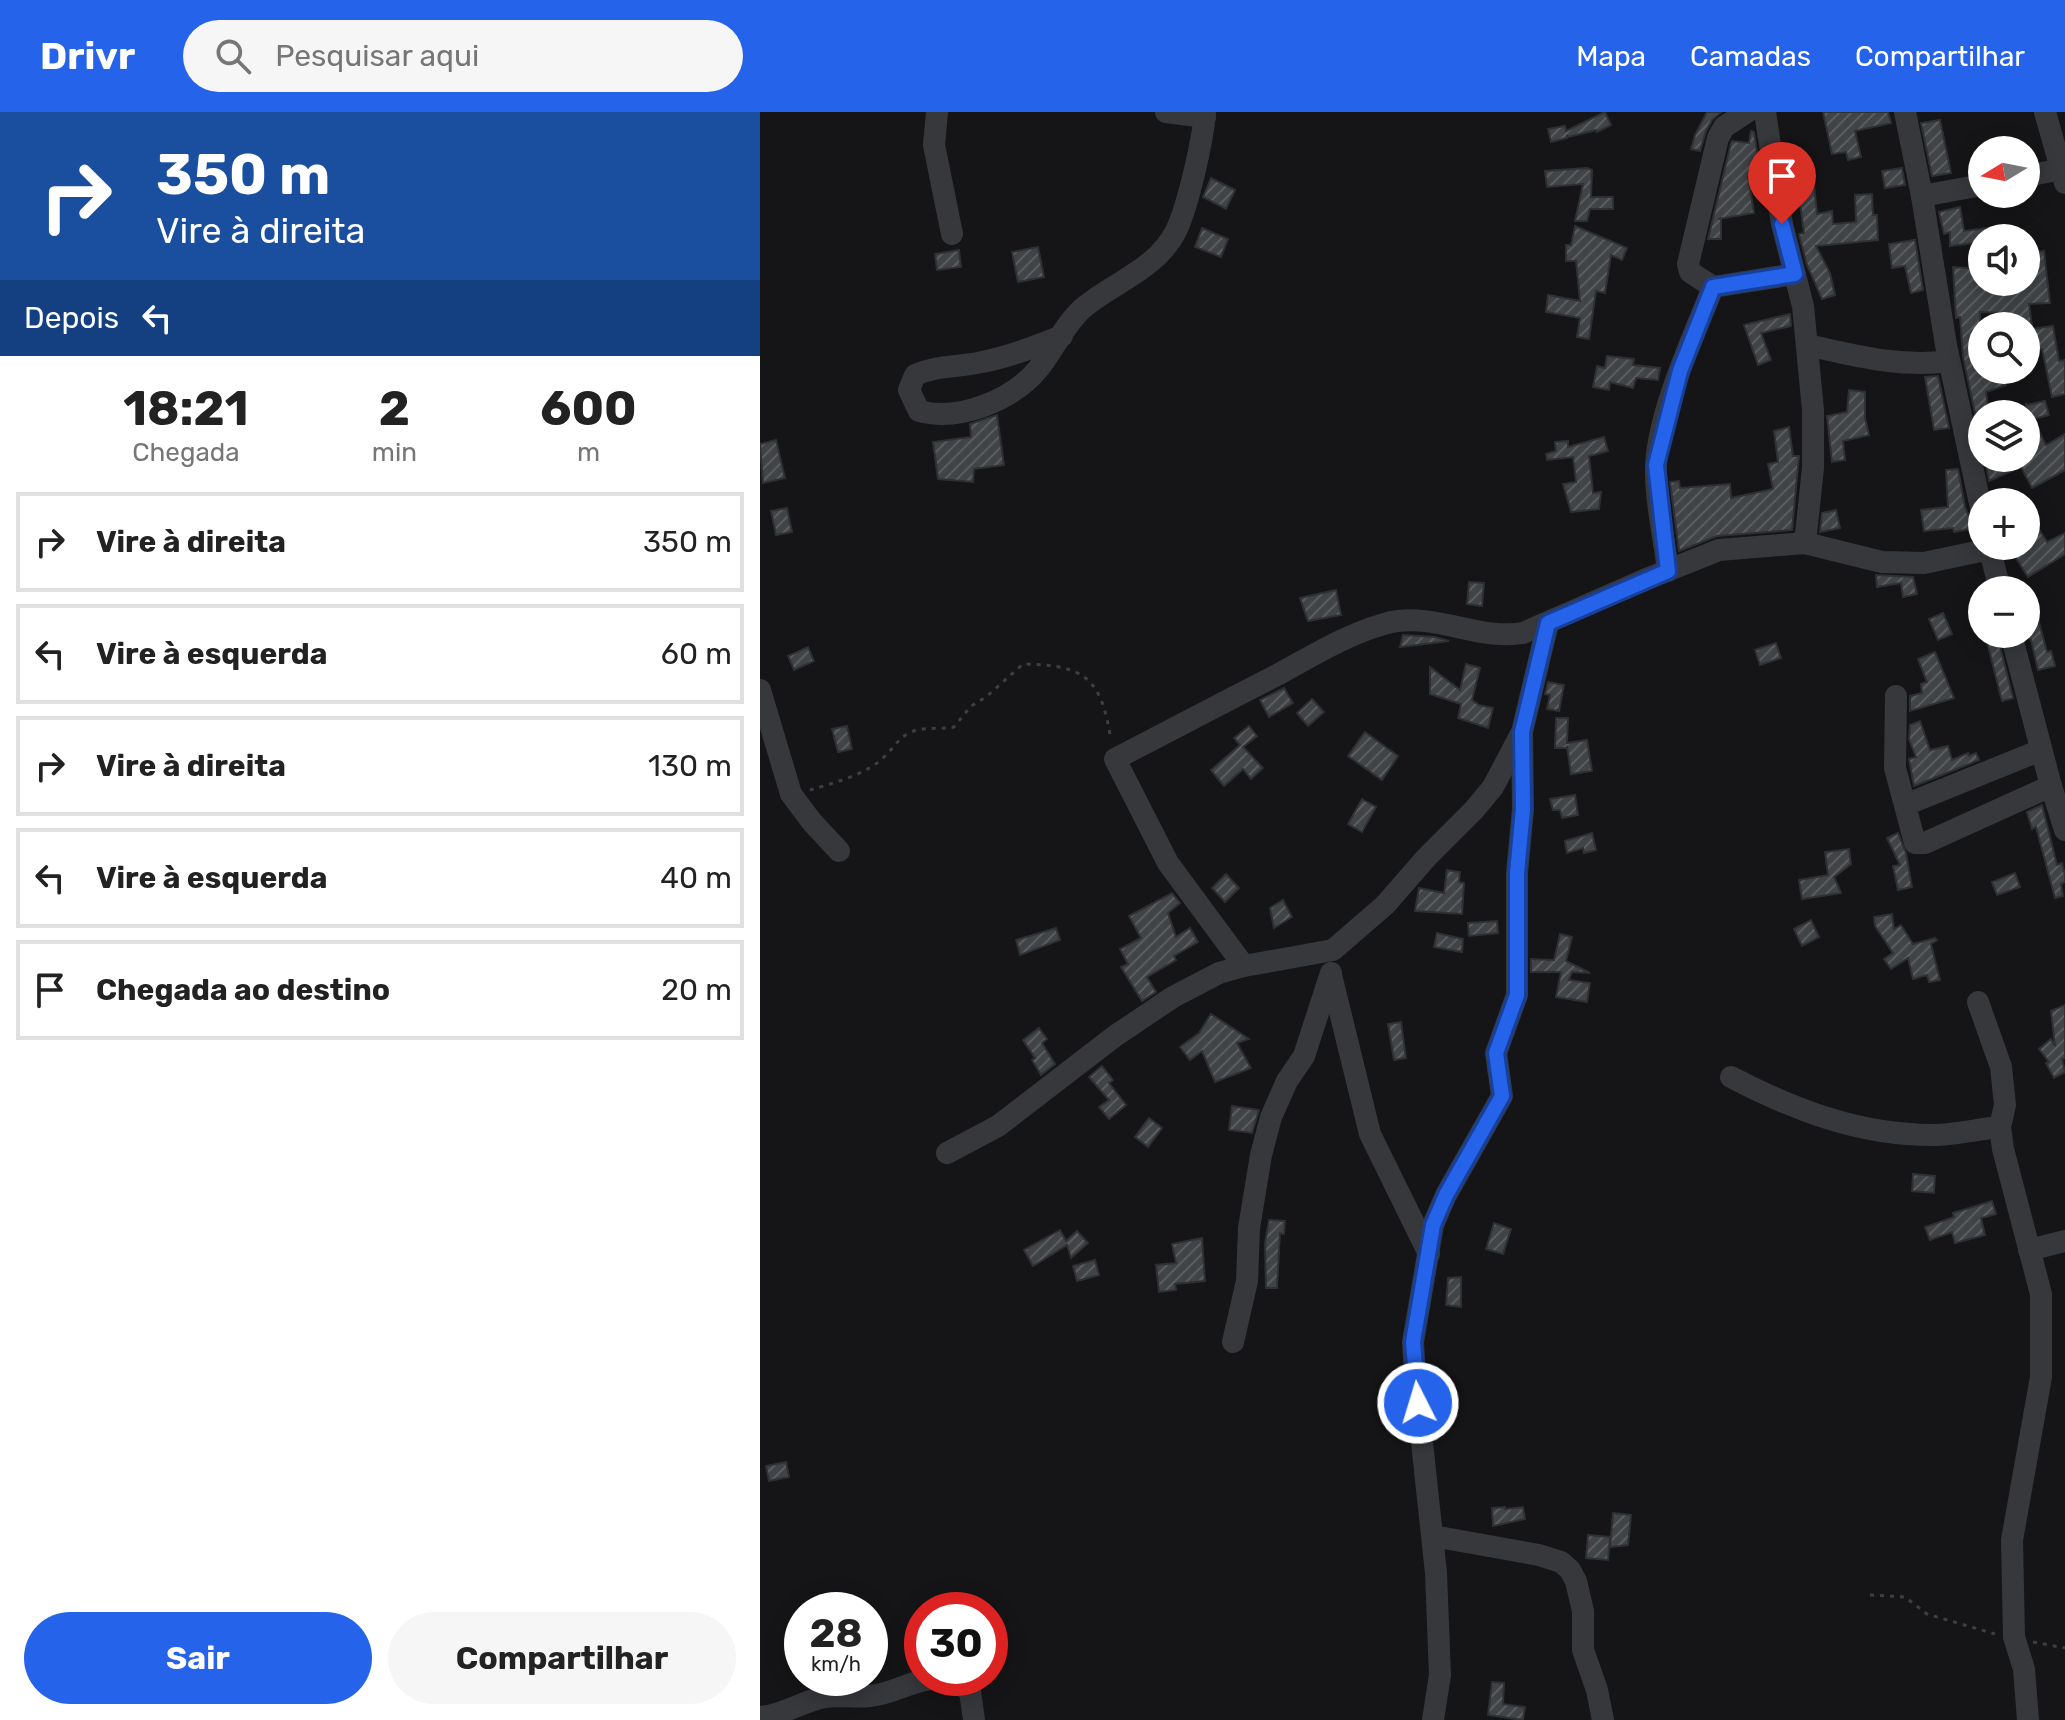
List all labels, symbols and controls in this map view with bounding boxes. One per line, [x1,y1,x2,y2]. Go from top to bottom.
search box [183,20,743,92]
text: Drivr [40,33,135,79]
icon: search [211,34,255,78]
text: Pesquisar aqui [275,38,479,74]
text: Mapa [1576,40,1646,73]
text: Camadas [1690,40,1811,73]
text: Compartilhar [1855,40,2025,73]
north arrow [1968,136,2040,208]
map controls [1968,136,2040,648]
text: 350 m [156,142,330,208]
pin [1748,142,1816,224]
icon: right [24,144,128,248]
icon: arrive [1760,154,1804,198]
text: Vire à direita [156,209,365,252]
button: sound [1968,224,2040,296]
icon: left [135,296,179,340]
text: Depois [24,300,119,336]
button: search [1968,312,2040,384]
text: 18:21 [123,380,249,437]
text: 2 [379,380,410,437]
text: 600 [540,380,637,437]
button: layers [1968,400,2040,472]
text: Chegada [132,437,240,468]
text: min [372,437,417,468]
text: m [577,437,600,468]
button: + [1968,488,2040,560]
icon: right [28,520,72,564]
text: Vire à direita [96,524,286,560]
text: 350 m [643,524,732,560]
button: − [1968,576,2040,648]
icon: left [28,632,72,676]
text: Vire à esquerda [96,636,327,672]
text: 60 m [661,636,732,672]
icon: right [28,744,72,788]
text: Vire à direita [96,748,286,784]
text: 130 m [648,748,732,784]
icon: left [28,856,72,900]
text: Vire à esquerda [96,860,327,896]
text: 40 m [660,860,732,896]
icon: arrive [28,968,72,1012]
text: Chegada ao destino [96,972,390,1008]
text: 20 m [661,972,732,1008]
position arrow [1376,1361,1460,1445]
speed limit sign: 30 [904,1592,1008,1696]
text: 28 [809,1610,863,1657]
button: Sair [24,1612,372,1704]
button: Compartilhar [388,1612,736,1704]
text: km/h [811,1652,861,1676]

